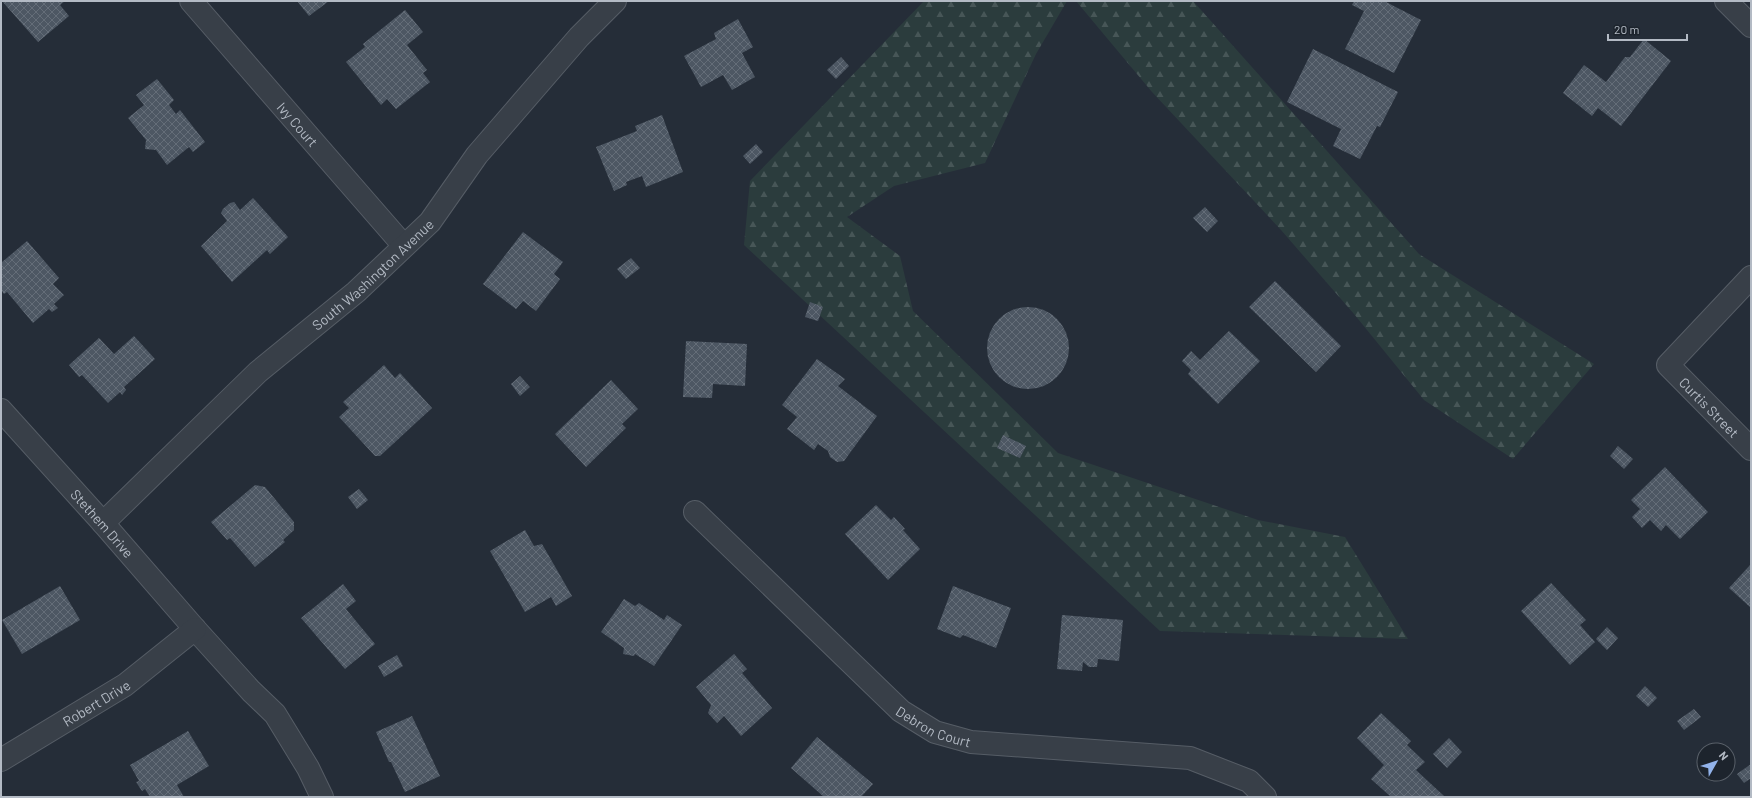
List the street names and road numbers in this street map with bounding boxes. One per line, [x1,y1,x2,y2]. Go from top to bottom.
street label: Ivy Court [274,98,322,150]
street label: South Washington Avenue [308,215,437,333]
street label: Curtis Street [1676,373,1743,441]
street label: Stethem Drive [68,485,137,561]
street label: Robert Drive [59,676,133,729]
street label: Debron Court [893,702,973,750]

